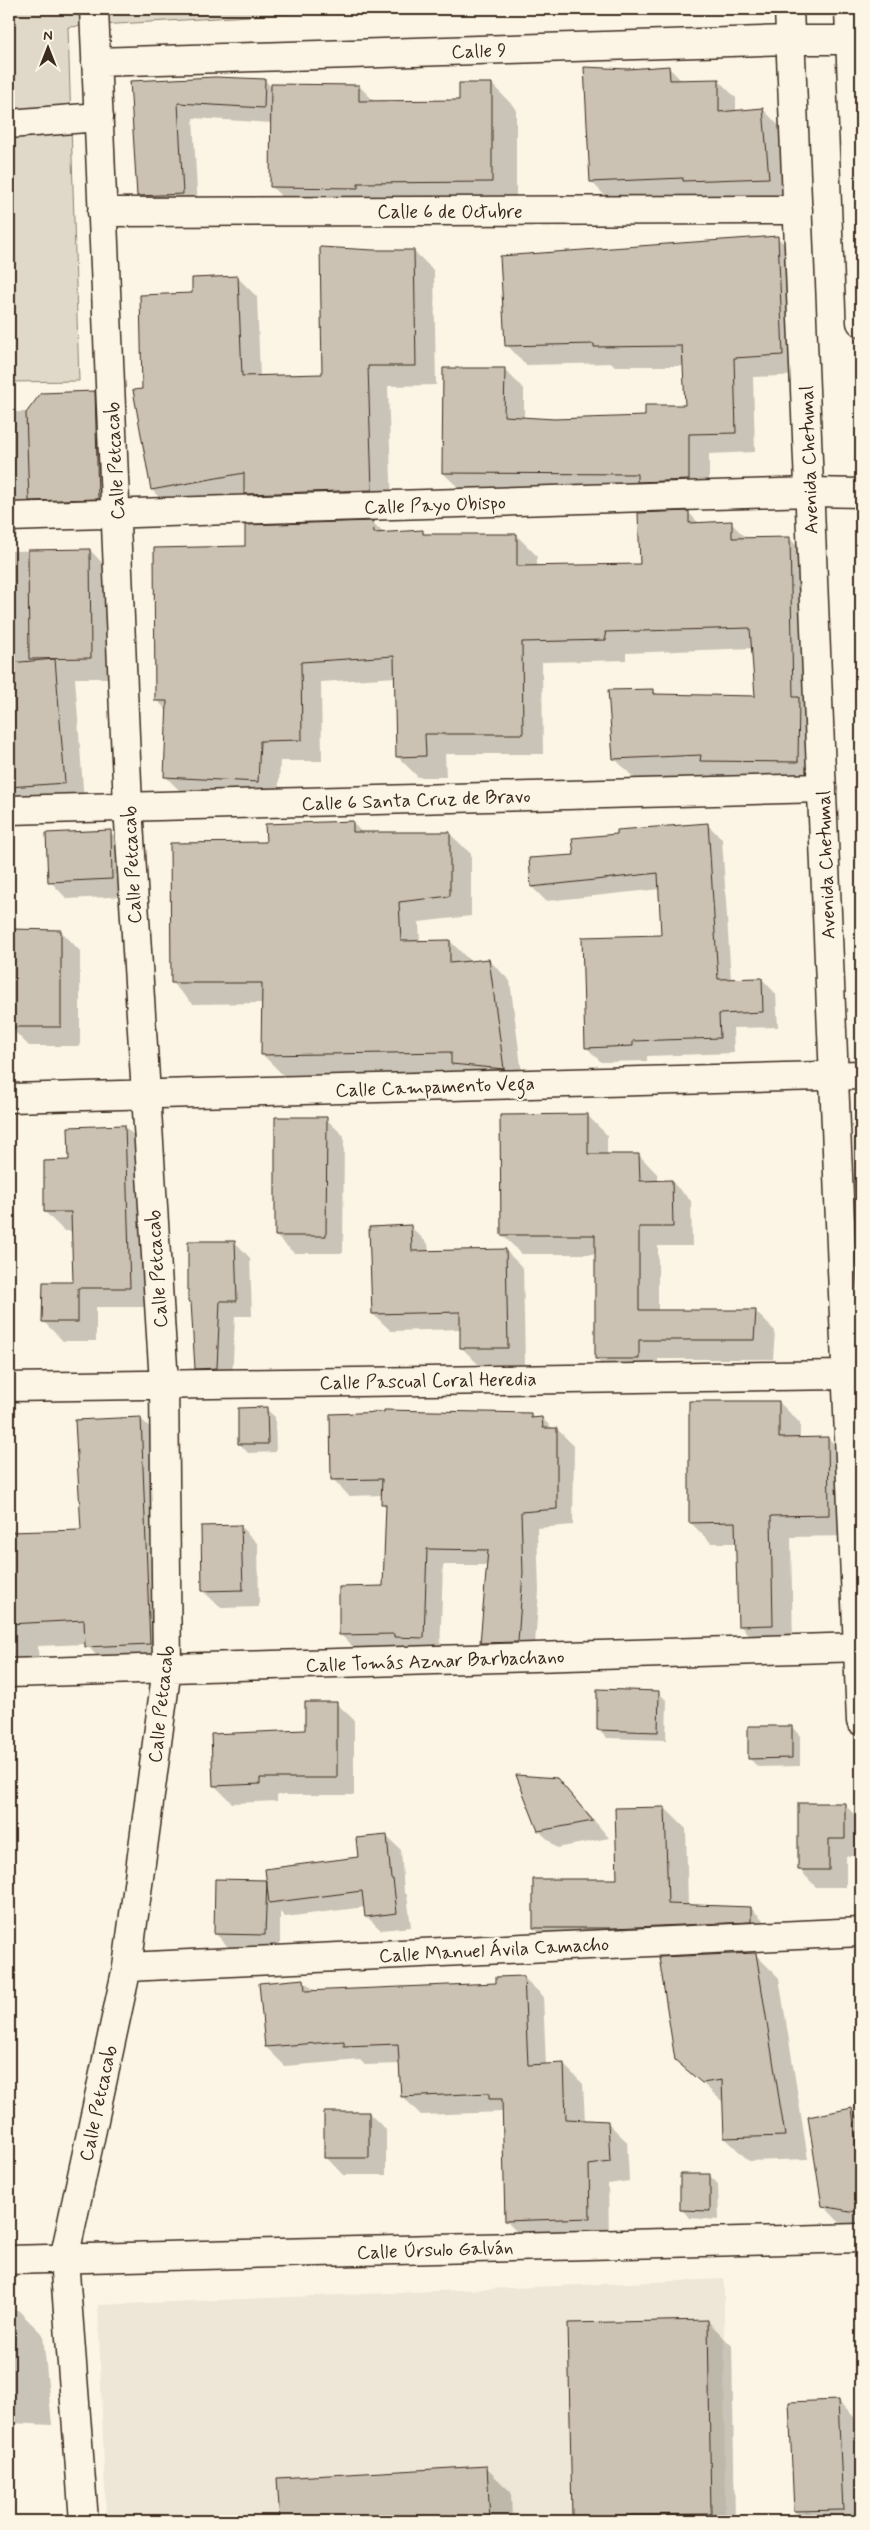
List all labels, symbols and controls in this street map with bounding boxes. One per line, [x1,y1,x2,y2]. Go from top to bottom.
north arrow [22,22,72,72]
text: N [43,27,53,45]
street label: Calle 9 [451,38,507,65]
street label: Calle 6 de Octubre [377,200,523,225]
street label: Avenida Chetumal [794,385,825,535]
street label: Calle Petcacab [100,401,131,521]
street label: Calle Payo Obispo [364,491,506,520]
street label: Calle 6 Santa Cruz de Bravo [301,784,531,817]
street label: Avenida Chetumal [811,790,842,940]
street label: Calle Petcacab [117,805,148,925]
street label: Calle Campamento Vega [335,1072,535,1106]
street label: Calle Petcacab [141,1209,174,1329]
street label: Calle Pascual Coral Heredia [319,1367,537,1396]
street label: Calle Petcacab [143,1644,180,1764]
street label: Calle Tomás Aznar Barbachano [305,1644,565,1679]
street label: Calle Manuel Ávila Camacho [378,1931,610,1969]
street label: Calle Petcacab [74,2043,123,2164]
street label: Calle Úrsulo Galván [356,2235,514,2266]

